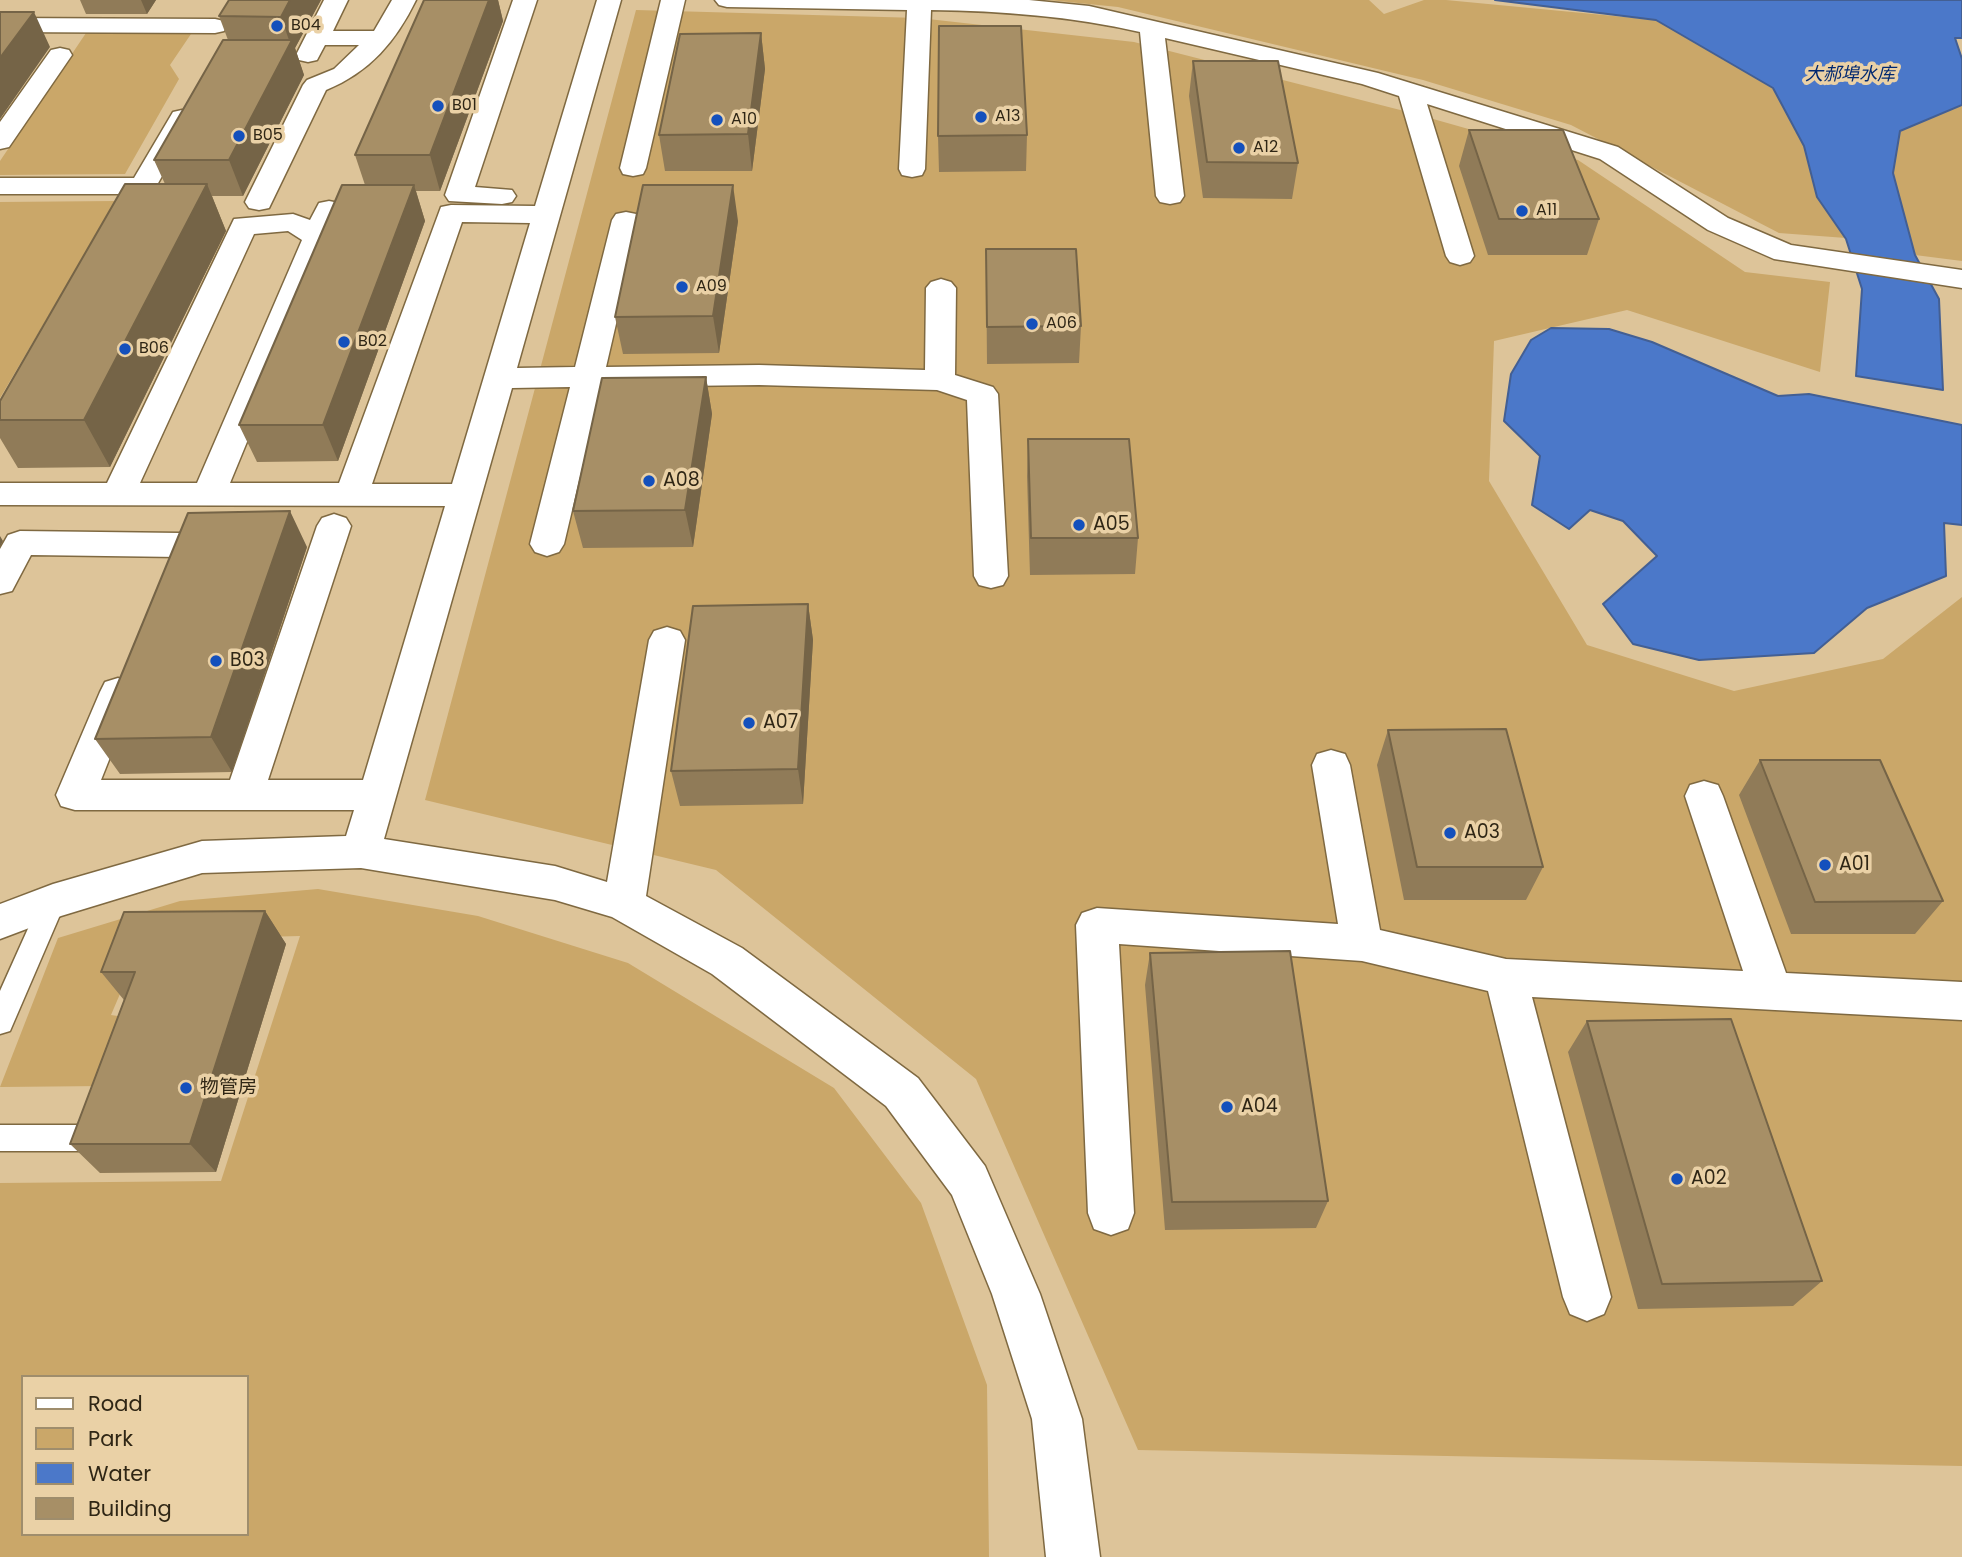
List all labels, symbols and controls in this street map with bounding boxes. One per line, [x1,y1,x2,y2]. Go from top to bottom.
place label: B04 [291,16,321,36]
marker: B04 [269,18,285,34]
water label: 大郝埠水库 [1805,64,1895,86]
place label: B01 [452,96,477,116]
marker: B01 [430,98,446,114]
place label: A13 [995,107,1020,127]
marker: A13 [973,109,989,125]
place label: A10 [731,110,757,130]
marker: A10 [709,112,725,128]
place label: B05 [253,126,283,146]
marker: B05 [231,128,247,144]
place label: A12 [1253,138,1278,158]
marker: A12 [1231,140,1247,156]
place label: A11 [1536,201,1557,221]
marker: A11 [1514,203,1530,219]
place label: A09 [696,277,727,297]
marker: A09 [674,279,690,295]
place label: A06 [1046,314,1077,334]
marker: A06 [1024,316,1040,332]
place label: B02 [358,332,387,352]
marker: B02 [336,334,352,350]
place label: B06 [139,339,169,359]
marker: B06 [117,341,133,357]
place label: A08 [663,470,700,492]
marker: A08 [641,473,657,489]
place label: A05 [1093,514,1130,536]
marker: A05 [1071,517,1087,533]
place label: B03 [230,650,265,672]
marker: B03 [208,653,224,669]
place label: A07 [763,712,798,734]
marker: A07 [741,715,757,731]
place label: A03 [1464,822,1500,844]
marker: A03 [1442,825,1458,841]
place label: A01 [1839,854,1870,876]
marker: A01 [1817,857,1833,873]
place label: 物管房 [200,1077,257,1099]
marker: 物管房 [178,1080,194,1096]
place label: A04 [1241,1096,1278,1118]
marker: A04 [1219,1099,1235,1115]
place label: A02 [1691,1168,1727,1190]
marker: A02 [1669,1171,1685,1187]
legend [21,1375,248,1536]
text: Road [88,1389,143,1418]
text: Park [88,1424,133,1453]
text: Water [88,1459,151,1488]
text: Building [88,1494,172,1523]

